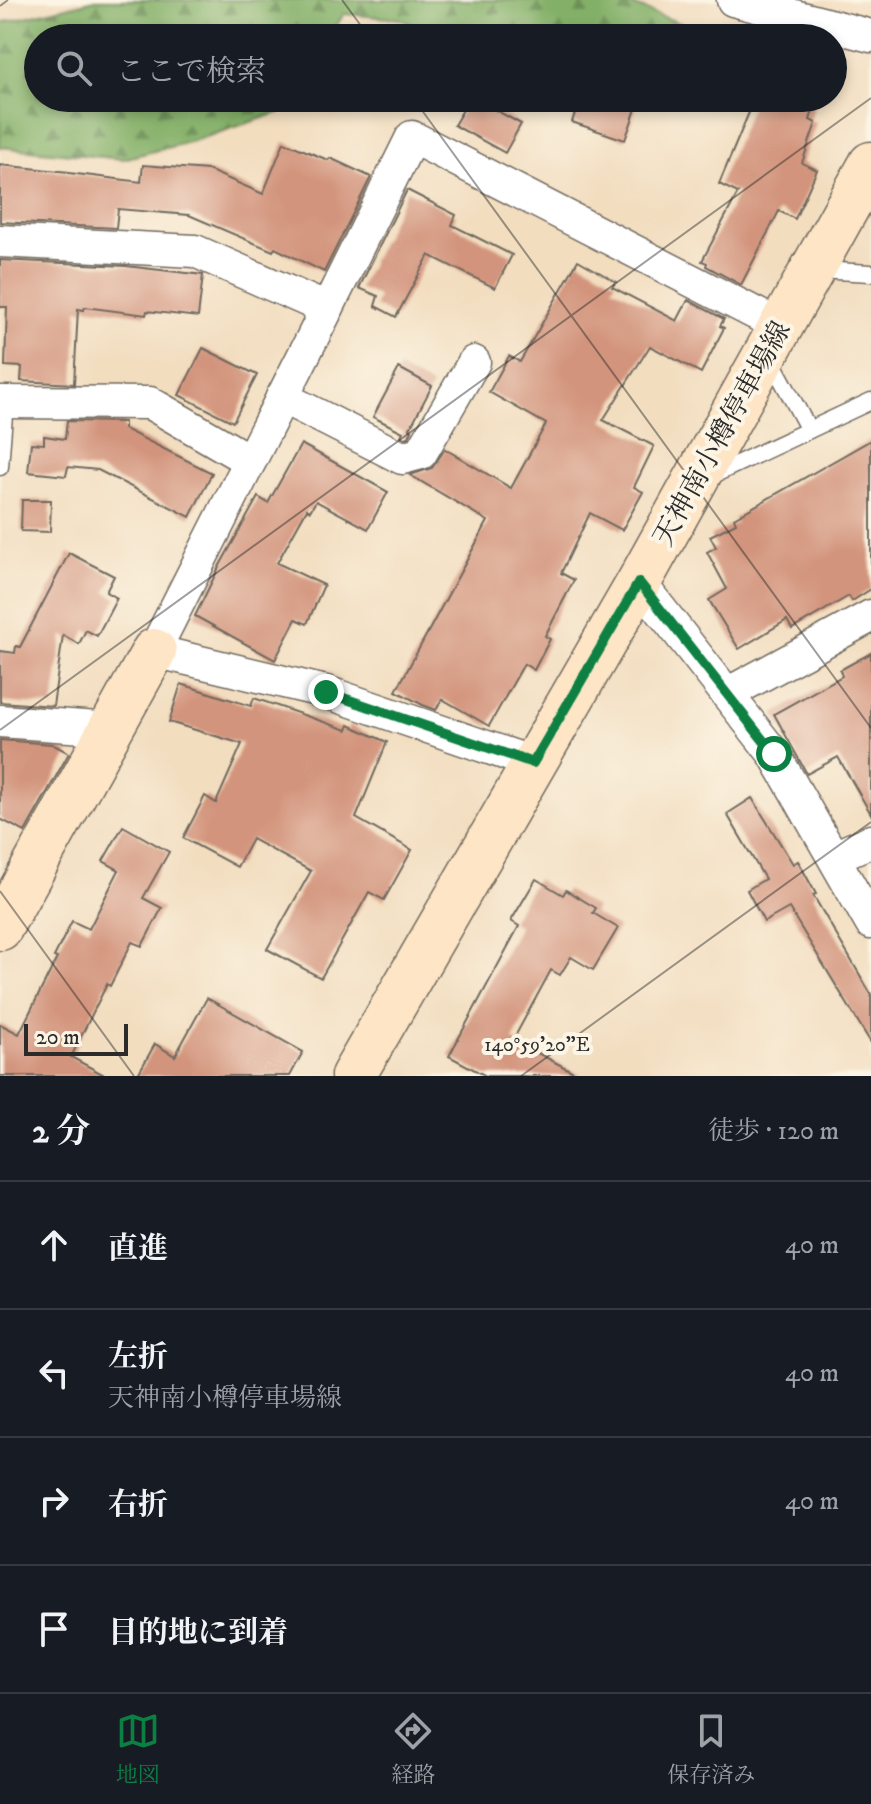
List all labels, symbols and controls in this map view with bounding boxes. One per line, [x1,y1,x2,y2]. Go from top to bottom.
search box [24,24,847,112]
icon: search [52,46,96,90]
text: ここで検索 [116,54,266,91]
street label: 天神南小樽停車場線 [646,315,799,552]
route end [308,674,344,710]
route start [756,736,792,772]
scale bar [24,1020,128,1056]
text: 20 m [36,1024,80,1051]
text: 140°59'20"E [484,1033,590,1058]
text: 2 分 [32,1111,90,1153]
text: 徒歩 · 120 m [708,1115,839,1148]
icon: ahead [32,1223,76,1267]
text: 40 m [785,1229,839,1262]
text: 直進 [108,1231,168,1268]
text: 左折 [108,1339,168,1376]
icon: left [32,1351,76,1395]
text: 40 m [785,1357,839,1390]
text: 天神南小樽停車場線 [108,1382,342,1415]
icon: right [32,1479,76,1523]
text: 40 m [785,1485,839,1518]
text: 右折 [108,1487,168,1524]
icon: arrive [32,1607,76,1651]
text: 目的地に到着 [108,1615,288,1652]
tab: 地図 [116,1709,160,1789]
tab: 経路 [391,1709,435,1789]
tab: 保存済み [667,1709,755,1789]

